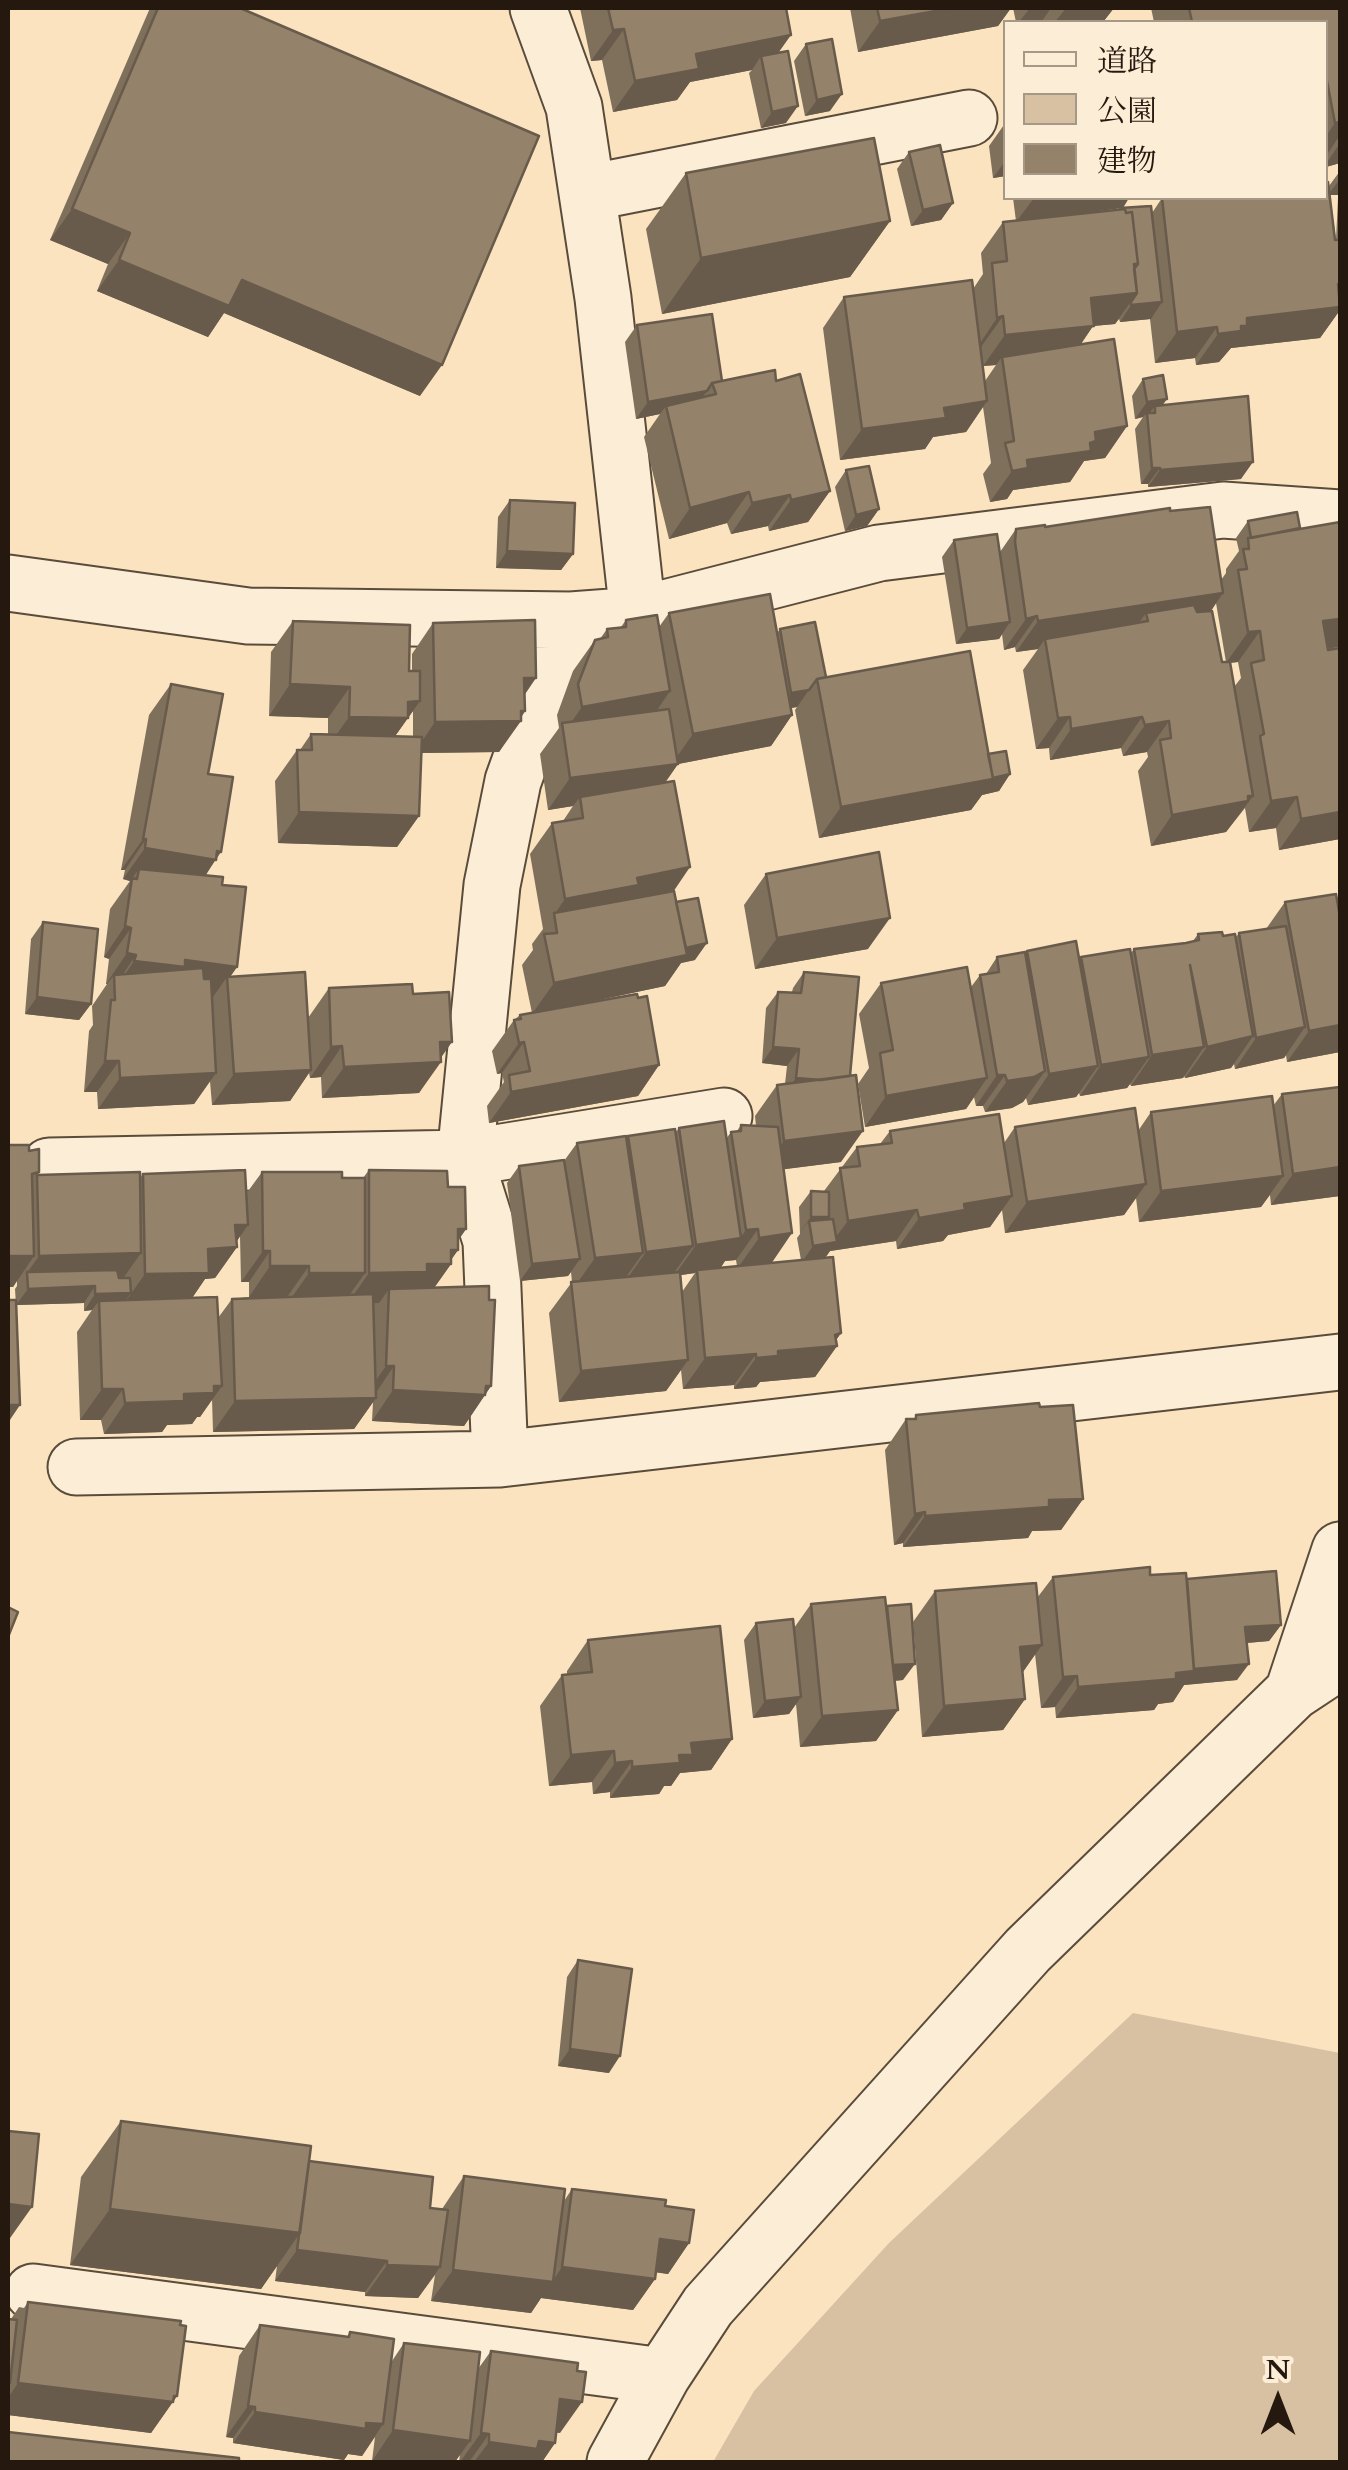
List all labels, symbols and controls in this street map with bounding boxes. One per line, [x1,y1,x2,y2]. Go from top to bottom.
legend [1003,20,1328,200]
text: 道路 [1097,41,1157,82]
text: 公園 [1097,91,1157,132]
text: 建物 [1097,141,1157,182]
north arrow [1228,2350,1328,2450]
text: N [1266,2351,1290,2389]

